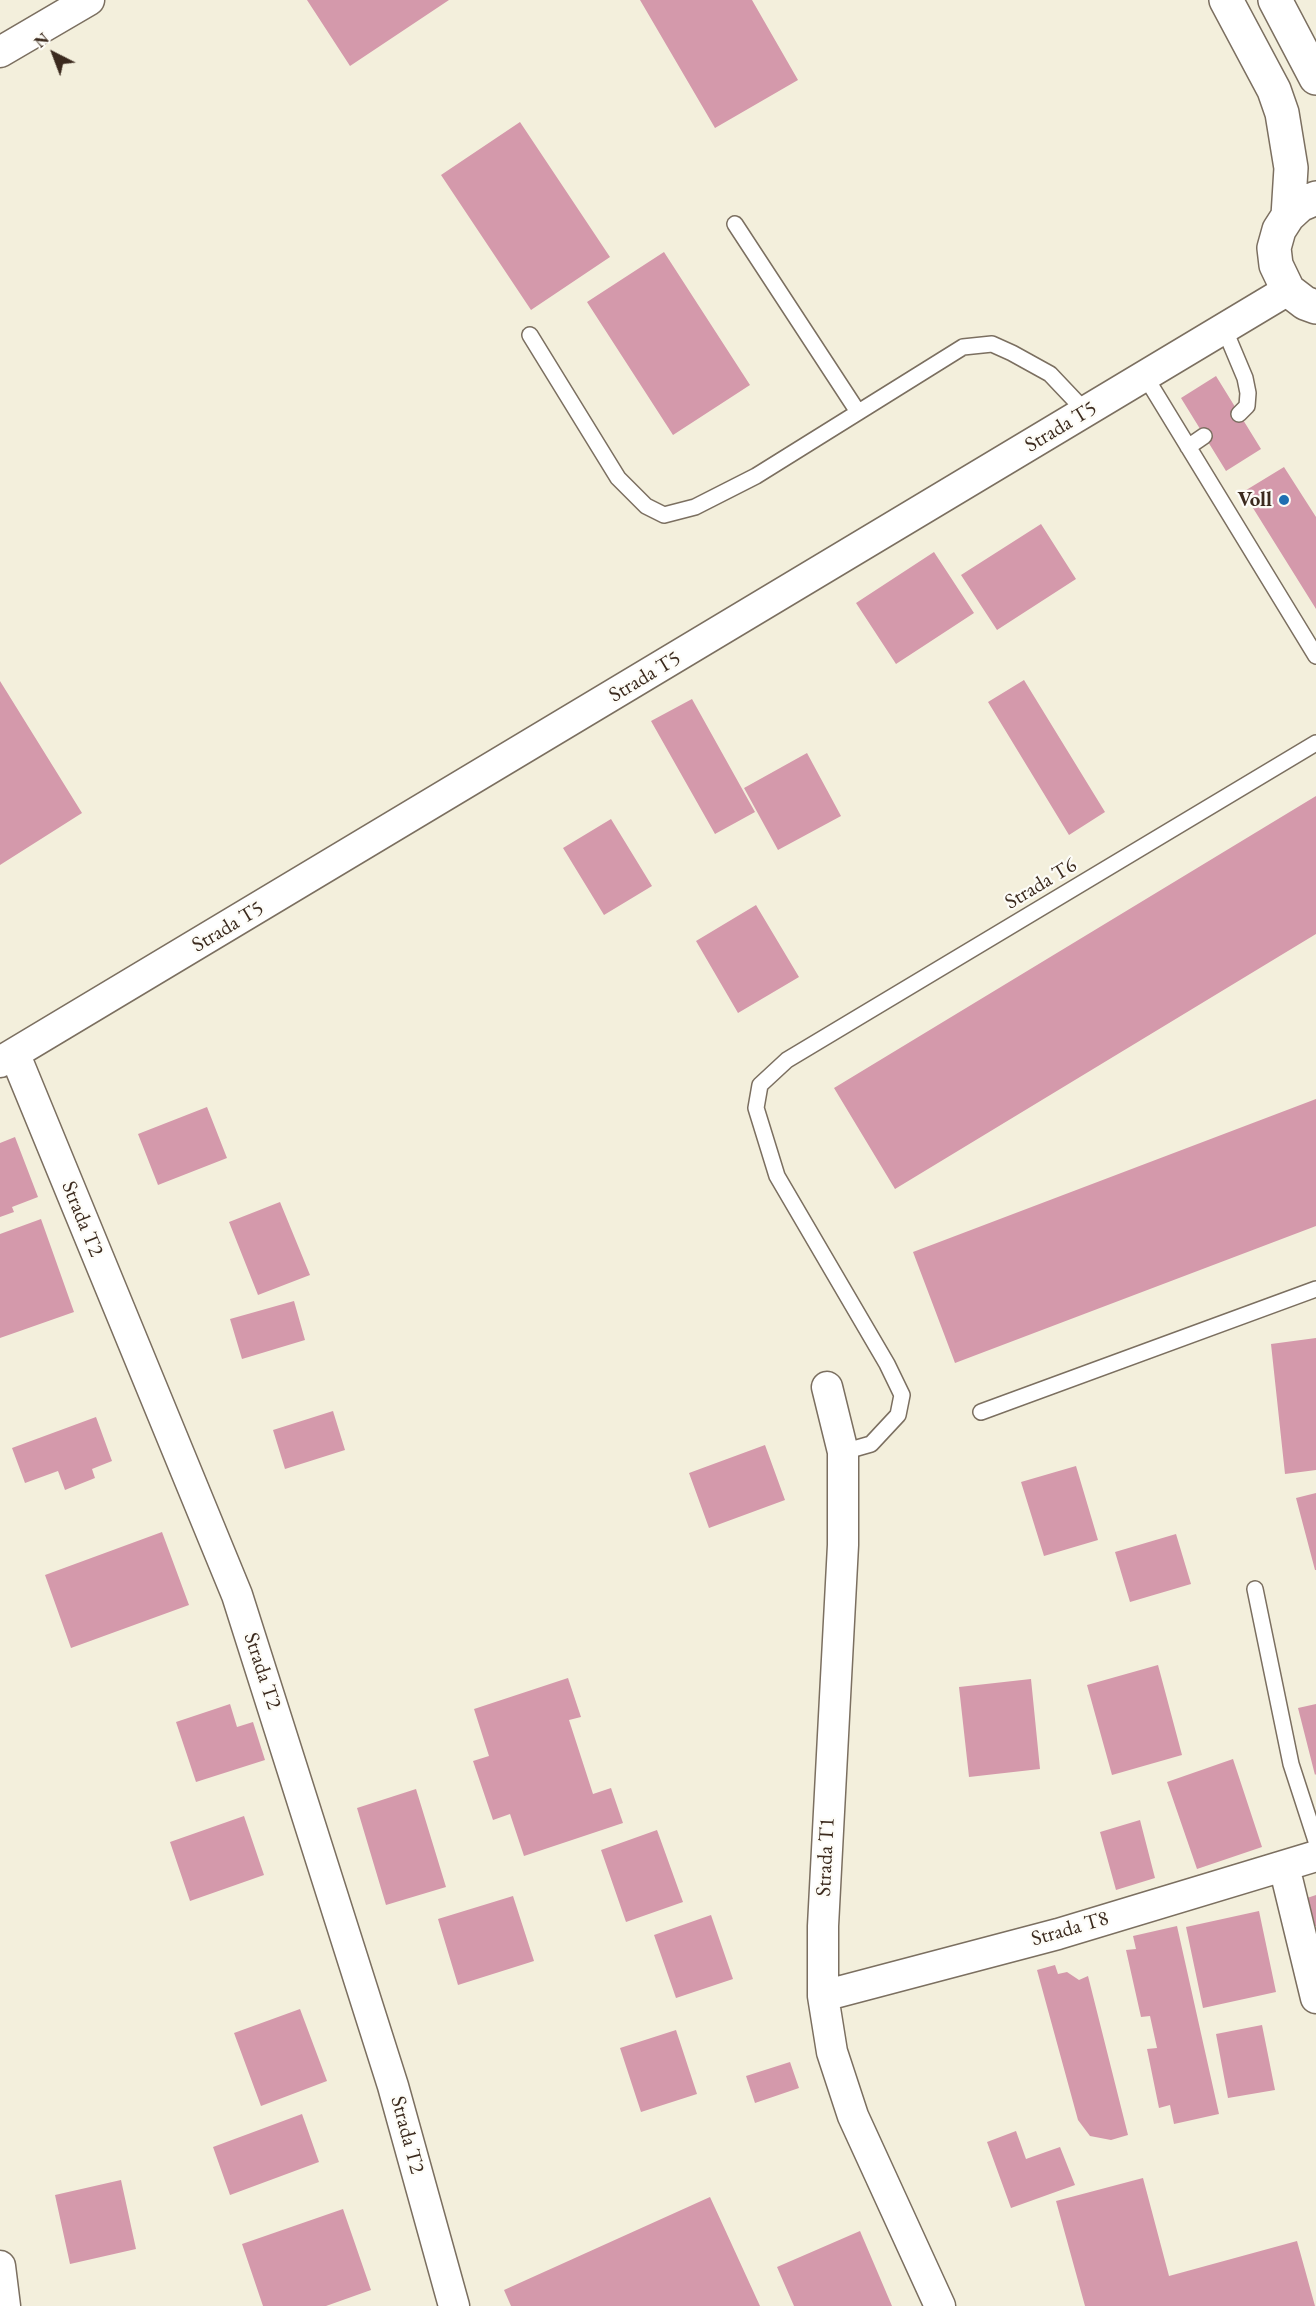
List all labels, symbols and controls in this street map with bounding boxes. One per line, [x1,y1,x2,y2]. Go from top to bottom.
north arrow [24,24,84,84]
text: N [30,28,53,52]
street label: Strada T5 [1021,396,1101,458]
place label: Voll [1237,487,1272,513]
marker: Voll [1277,493,1291,507]
street label: Strada T5 [605,646,685,708]
street label: Strada T6 [1001,853,1081,915]
street label: Strada T5 [188,896,268,958]
street label: Strada T2 [56,1178,108,1260]
street label: Strada T2 [238,1629,286,1713]
street label: Strada T1 [811,1817,841,1897]
street label: Strada T8 [1029,1906,1111,1952]
street label: Strada T2 [385,2094,429,2176]

